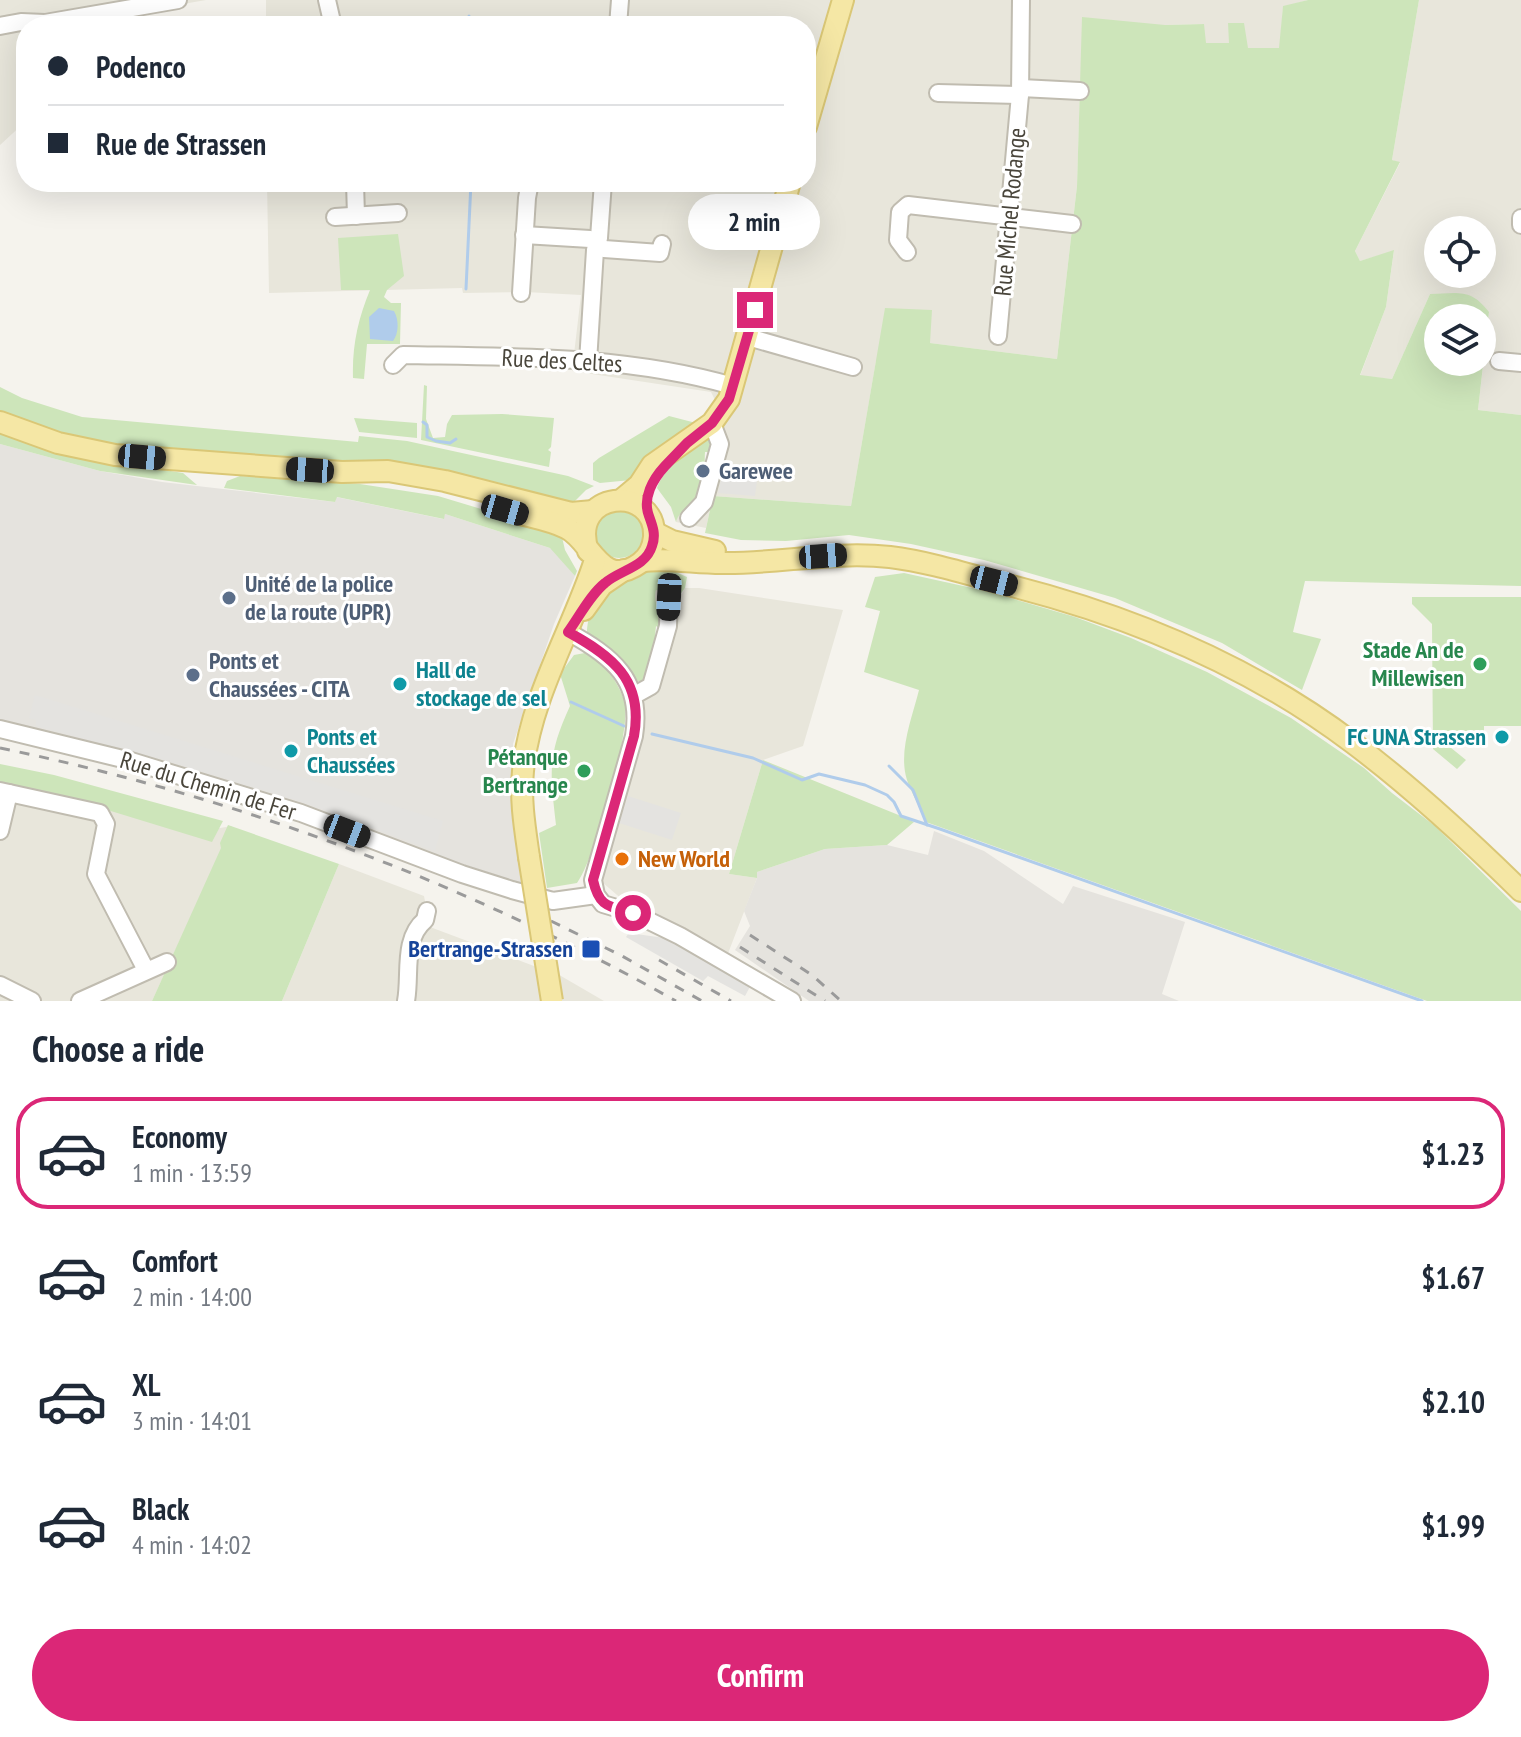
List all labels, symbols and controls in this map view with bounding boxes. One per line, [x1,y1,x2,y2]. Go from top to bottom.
text: Podenco [96,47,186,86]
text: Rue de Strassen [96,124,266,163]
street label: Rue Michel Rodange [987,126,1032,297]
callout: 2 min [689,194,821,250]
text: 2 min [728,205,780,238]
map controls [1424,216,1496,376]
button: locate [1424,216,1496,288]
route end [737,292,773,328]
button: layers [1424,304,1496,376]
street label: Rue des Celtes [501,342,623,379]
car [117,443,167,471]
place label: Garewee [719,455,793,486]
car [285,456,335,484]
marker: Garewee [694,462,712,480]
car [479,492,531,528]
car [798,542,848,570]
car [968,564,1020,598]
place label: Unité de la police de la route (UPR) [245,568,393,627]
car [656,572,682,622]
marker: Unité de la police de la route (UPR) [220,589,238,607]
place label: Stade An de Millewisen [1363,634,1464,693]
place label: Ponts et Chaussées - CITA [209,645,351,704]
place label: Hall de stockage de sel [416,654,547,713]
marker: Stade An de Millewisen [1471,655,1489,673]
marker: Ponts et Chaussées - CITA [184,666,202,684]
marker: Hall de stockage de sel [391,675,409,693]
place label: Ponts et Chaussées [307,721,395,780]
place label: FC UNA Strassen [1347,721,1486,752]
marker: FC UNA Strassen [1493,728,1511,746]
place label: Pétanque Bertrange [483,741,568,800]
marker: Ponts et Chaussées [282,742,300,760]
street label: Rue du Chemin de Fer [116,744,300,827]
marker: Pétanque Bertrange [575,762,593,780]
car [320,811,374,851]
place label: New World [638,843,730,874]
marker: New World [613,850,631,868]
route start [615,895,651,931]
place label: Bertrange-Strassen [408,933,573,964]
marker: Bertrange-Strassen [580,938,602,960]
text: Choose a ride [32,1025,204,1072]
icon: car [36,1117,108,1189]
text: Economy [132,1117,227,1156]
text: $1.23 [1421,1134,1485,1173]
text: 1 min · 13:59 [132,1156,252,1189]
icon: car [36,1241,108,1313]
text: Comfort [132,1241,218,1280]
text: $1.67 [1421,1258,1485,1297]
text: 2 min · 14:00 [132,1280,252,1313]
icon: car [36,1365,108,1437]
text: XL [132,1365,161,1404]
text: $2.10 [1421,1382,1485,1421]
text: 3 min · 14:01 [132,1404,252,1437]
icon: car [36,1489,108,1561]
text: Black [132,1489,189,1528]
text: $1.99 [1421,1506,1485,1545]
text: 4 min · 14:02 [132,1528,252,1561]
button: Confirm [32,1629,1489,1721]

